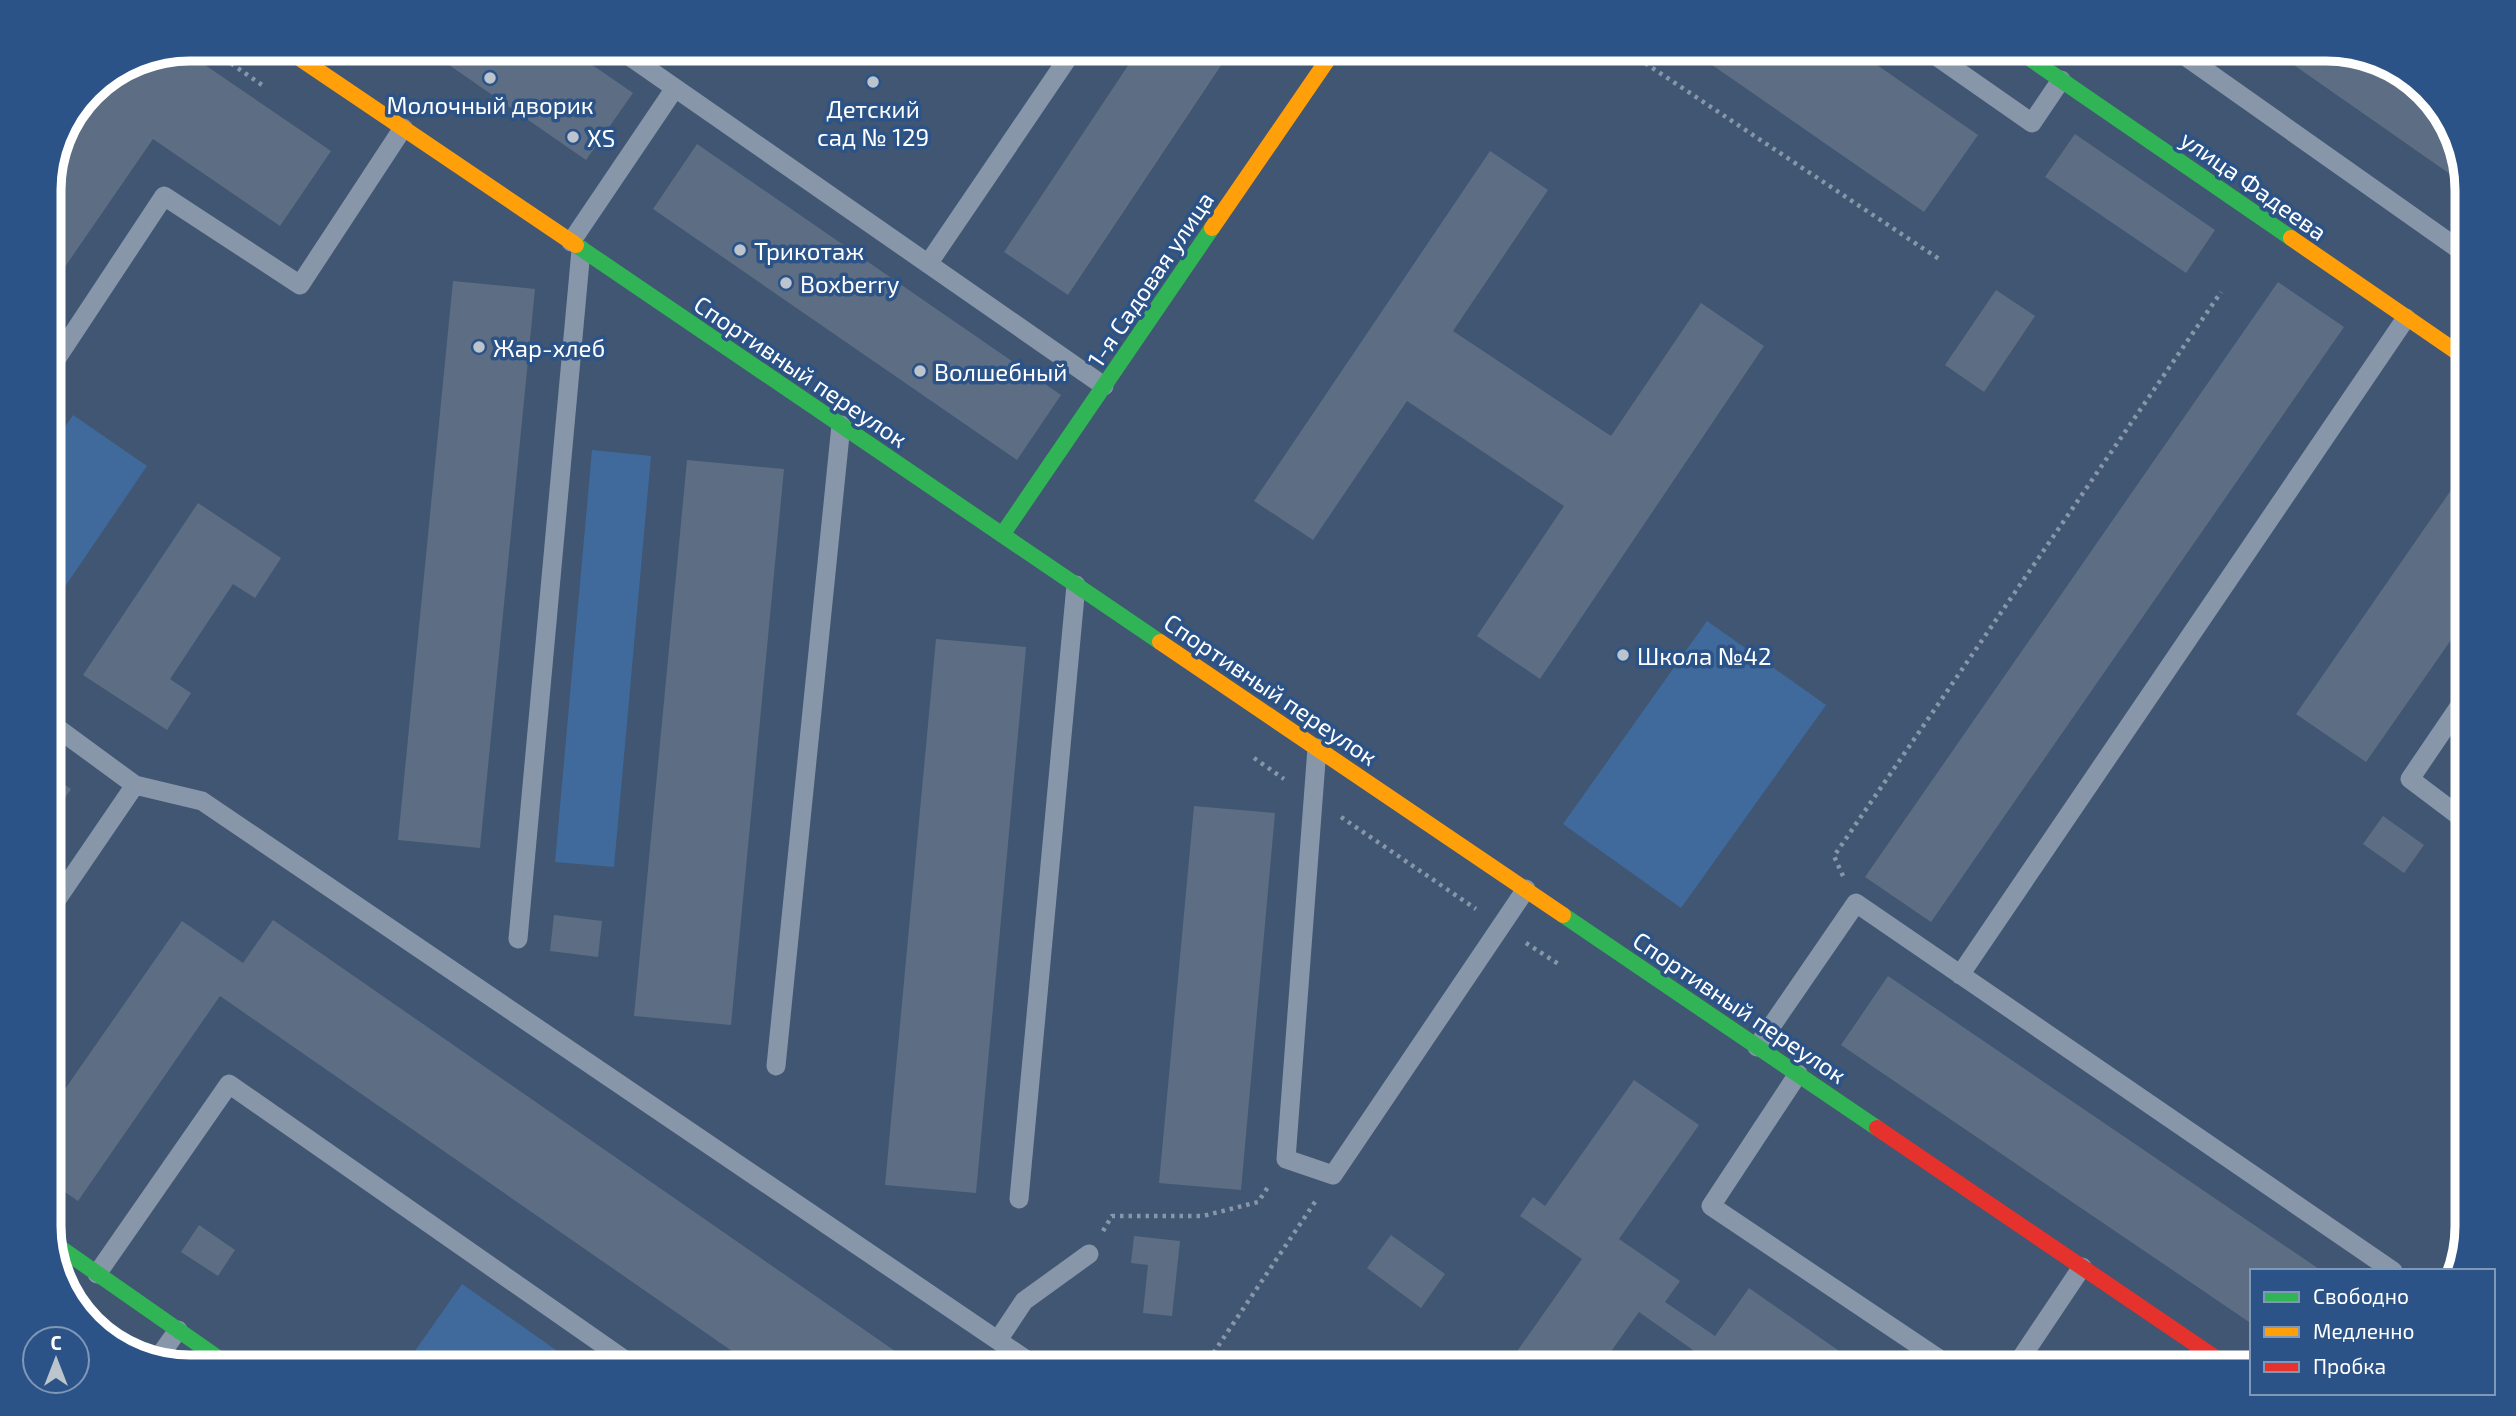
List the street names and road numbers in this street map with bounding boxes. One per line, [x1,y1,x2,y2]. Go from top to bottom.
street label: улица Фадеева [2175,124,2333,247]
street label: 1-я Садовая улица [1081,186,1220,373]
street label: Спортивный переулок [688,289,913,454]
street label: Спортивный переулок [1158,607,1383,772]
street label: Спортивный переулок [1627,925,1852,1090]

